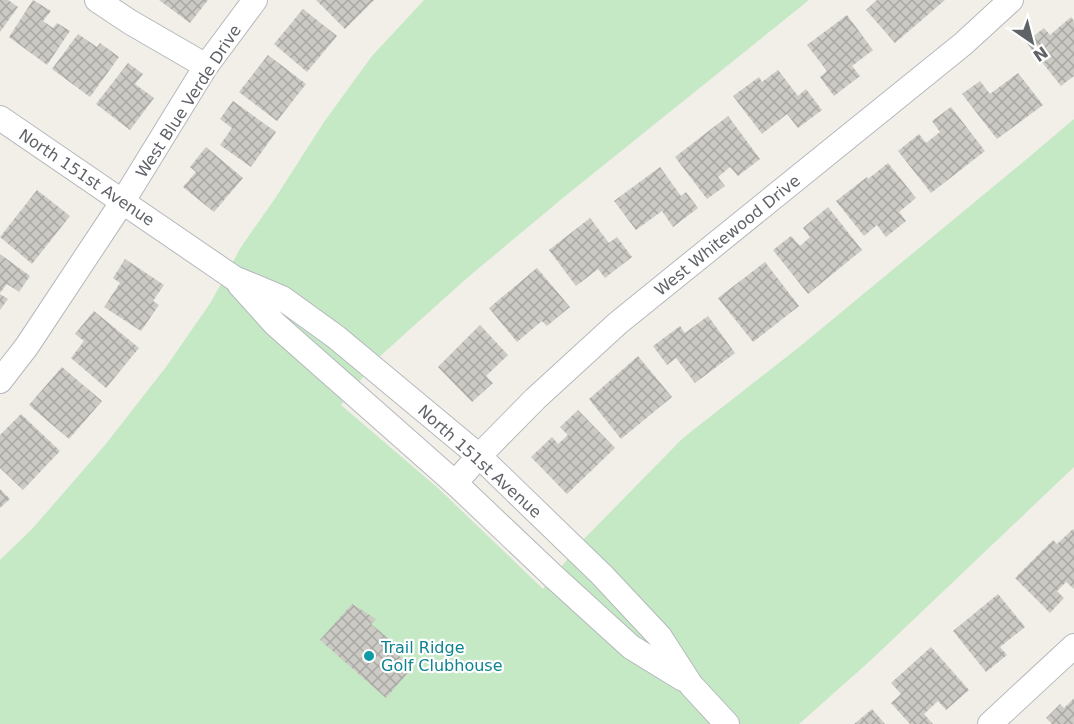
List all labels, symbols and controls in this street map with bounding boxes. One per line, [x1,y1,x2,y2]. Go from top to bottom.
north arrow [1002,12,1062,72]
street label: West Blue Verde Drive [132,21,245,181]
text: N [1029,42,1051,65]
street label: North 151st Avenue [15,125,158,230]
street label: West Whitewood Drive [651,171,804,300]
street label: North 151st Avenue [414,401,545,522]
place label: Trail Ridge Golf Clubhouse [380,638,503,675]
marker: Trail Ridge Golf Clubhouse [362,649,376,663]

